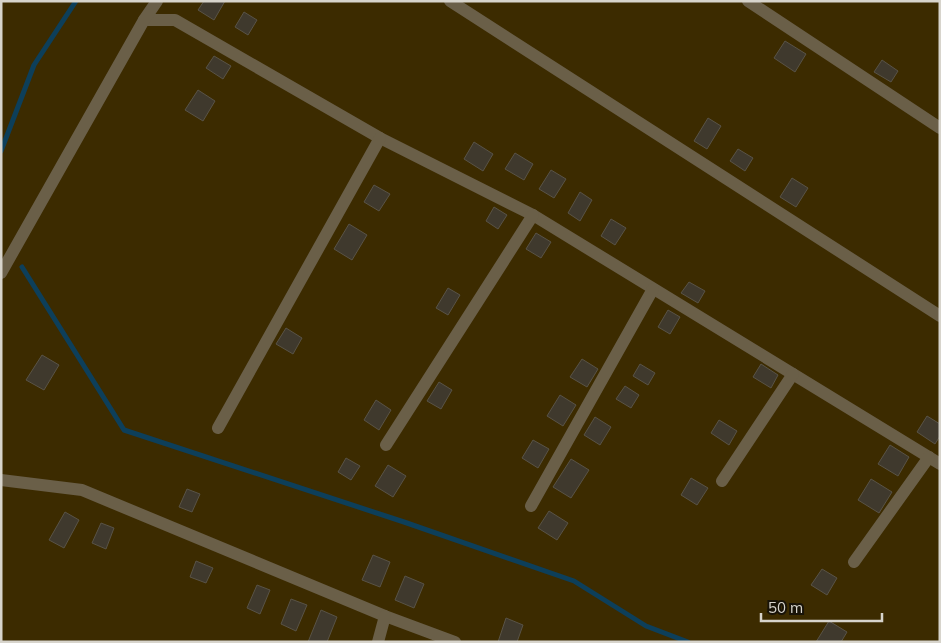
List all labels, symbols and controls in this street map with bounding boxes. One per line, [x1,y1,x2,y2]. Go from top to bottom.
scale bar [761,590,882,622]
text: 50 m [768,598,803,617]

